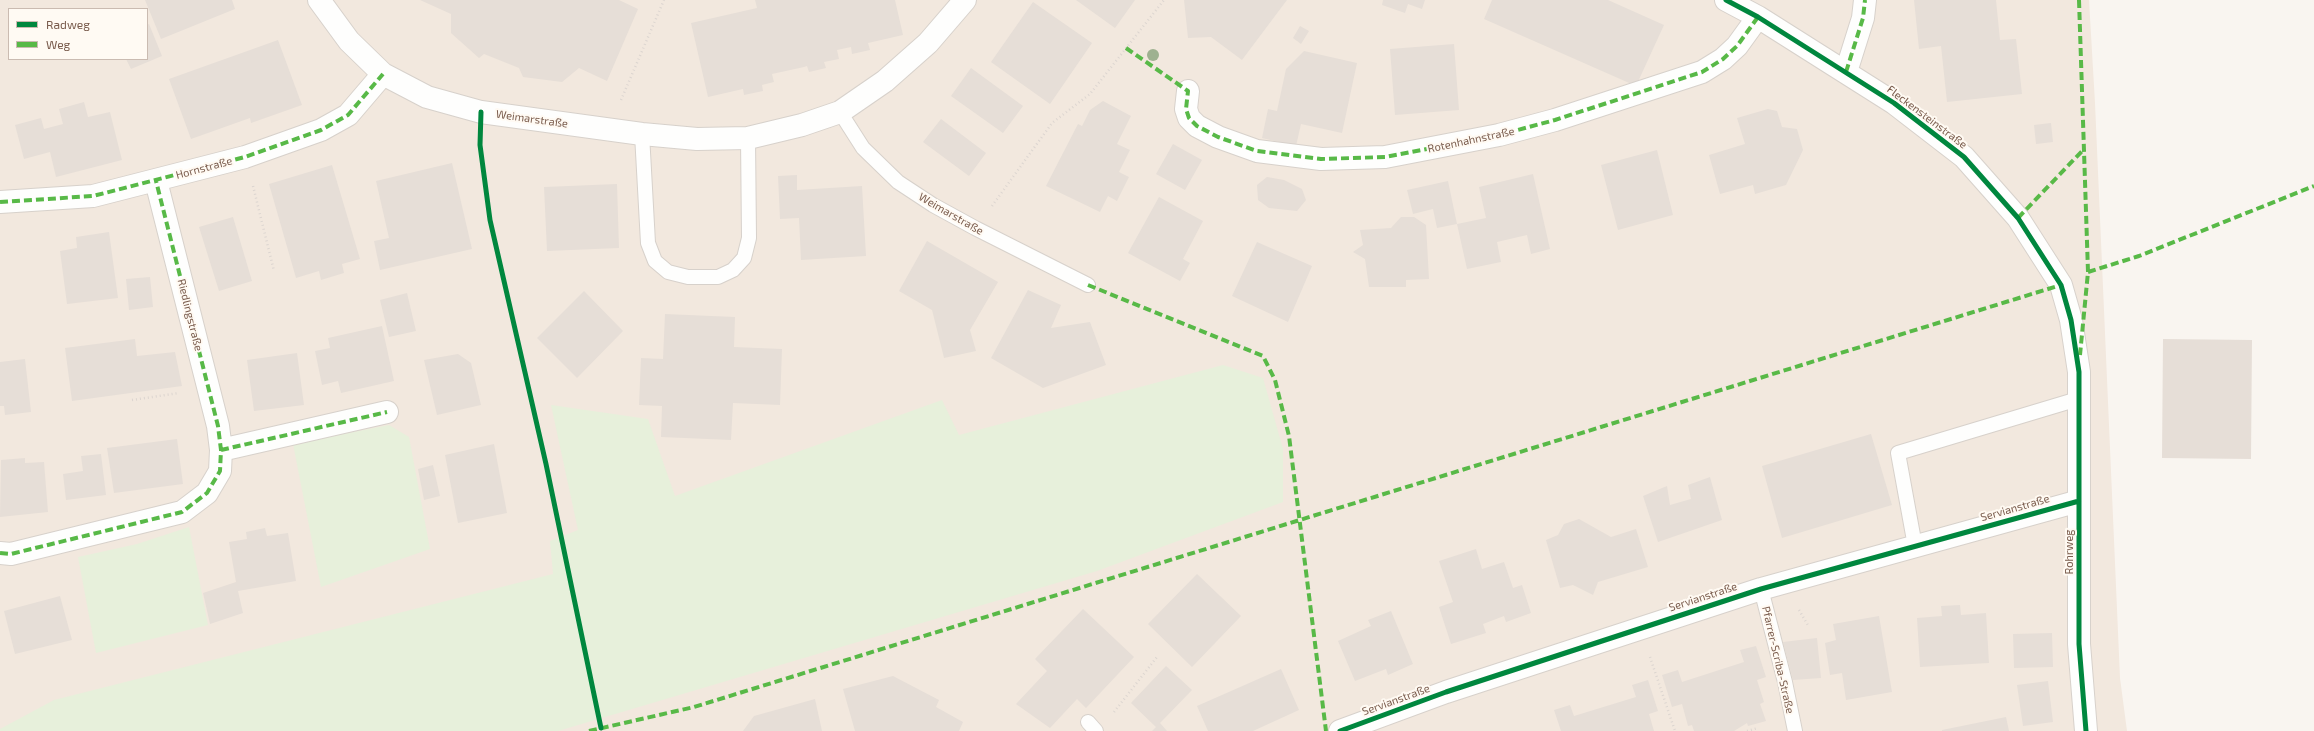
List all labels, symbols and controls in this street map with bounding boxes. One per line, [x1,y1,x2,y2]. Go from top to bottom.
legend [8,8,148,60]
text: Radweg [46,17,90,31]
text: Weg [46,37,70,51]
street label: Fleckensteinstraße [1884,83,1970,151]
street label: Weimarstraße [495,107,569,131]
street label: Rotenhahnstraße [1426,124,1516,156]
street label: Hornstraße [174,154,234,182]
street label: Weimarstraße [916,190,986,238]
street label: Riedlingstraße [175,278,205,352]
street label: Servianstraße [1979,492,2051,524]
street label: Rohrweg [2062,530,2076,574]
street label: Servianstraße [1667,580,1739,614]
street label: Pfarrer-Scriba-Straße [1759,605,1797,715]
street label: Servianstraße [1360,682,1432,718]

